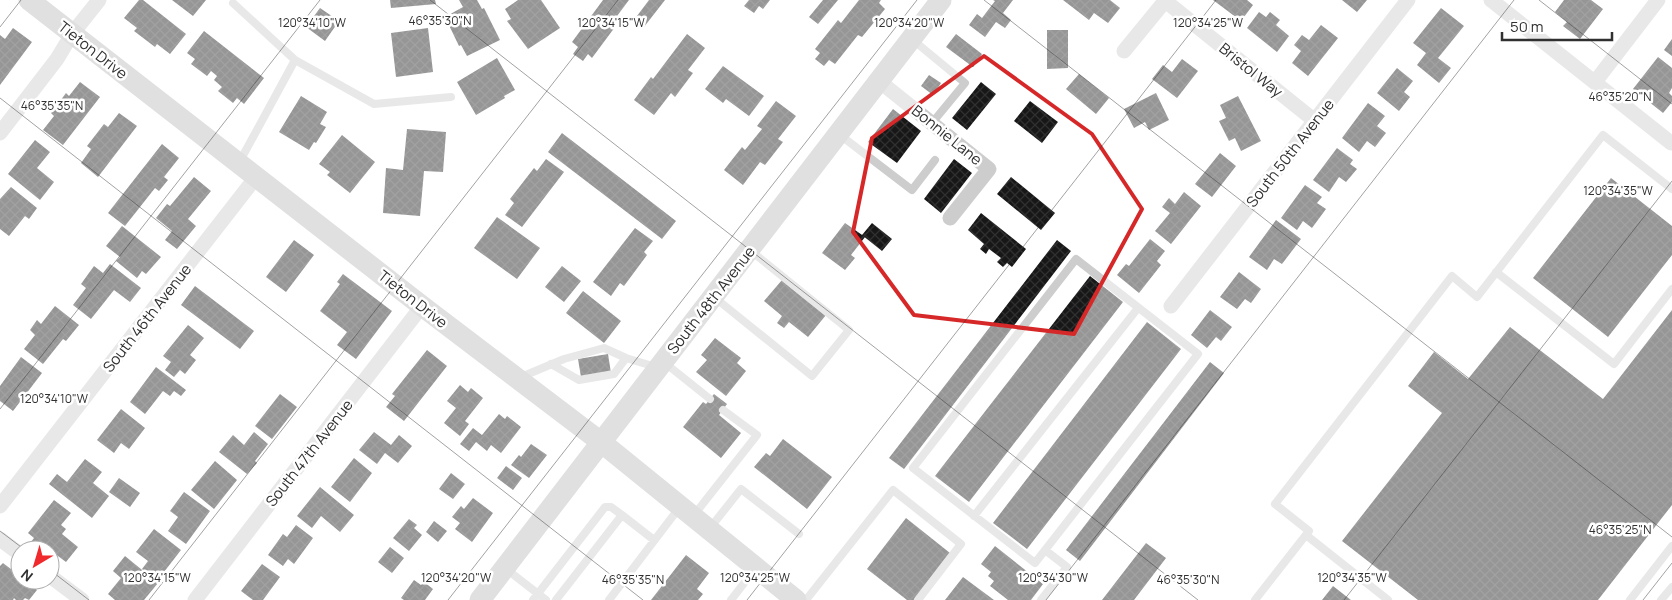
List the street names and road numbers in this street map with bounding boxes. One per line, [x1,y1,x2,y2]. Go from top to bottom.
street label: Tieton Drive [54,16,132,84]
street label: Bristol Way [1215,38,1287,102]
street label: South 50th Avenue [1241,94,1339,211]
street label: Bonnie Lane [907,100,987,170]
street label: South 48th Avenue [662,241,760,358]
street label: South 46th Avenue [98,259,196,377]
street label: Tieton Drive [374,265,452,333]
street label: South 47th Avenue [261,395,358,511]

